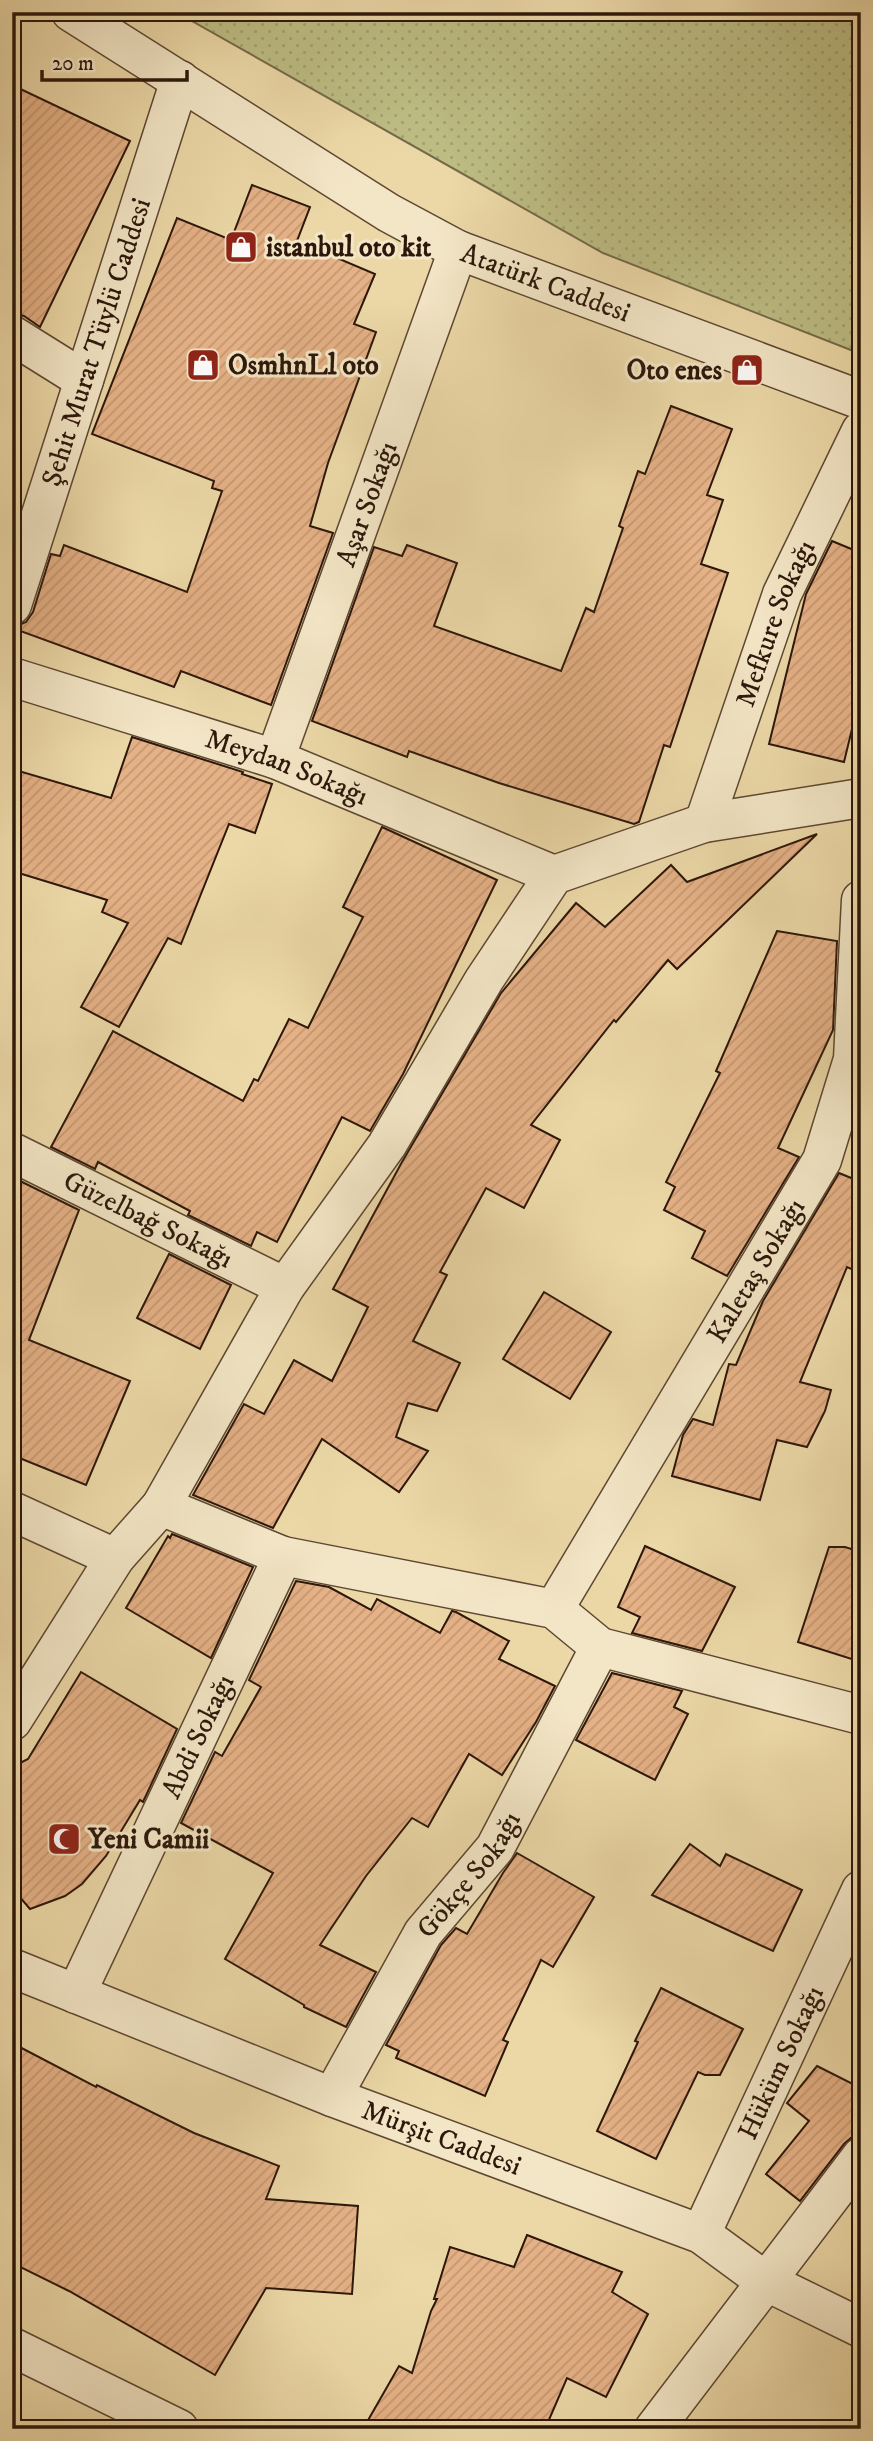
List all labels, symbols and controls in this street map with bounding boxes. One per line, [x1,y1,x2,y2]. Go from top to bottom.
scale bar [42,38,187,82]
text: 20 m [52,51,94,77]
street label: Şehit Murat Tüylü Caddesi [34,194,159,491]
shop icon: istanbul oto kit [222,228,260,266]
place label: istanbul oto kit [266,230,431,265]
street label: Atatürk Caddesi [456,235,635,330]
shop icon: OsmhnLl oto [184,346,222,384]
place label: OsmhnLl oto [228,348,379,383]
shop icon: Oto enes [728,351,766,389]
place label: Oto enes [627,353,723,388]
street label: Aşar Sokağı [328,437,405,571]
street label: Mefkure Sokağı [727,534,823,711]
street label: Meydan Sokağı [201,721,373,813]
street label: Güzelbağ Sokağı [58,1163,239,1276]
street label: Kaletaş Sokağı [699,1192,813,1349]
street label: Abdi Sokağı [154,1669,242,1804]
street label: Gökçe Sokağı [409,1806,528,1945]
mosque icon: Yeni Camii [45,1820,83,1858]
place label: Yeni Camii [87,1822,209,1857]
street label: Hüküm Sokağı [730,1980,832,2145]
street label: Mürşit Caddesi [357,2092,526,2183]

